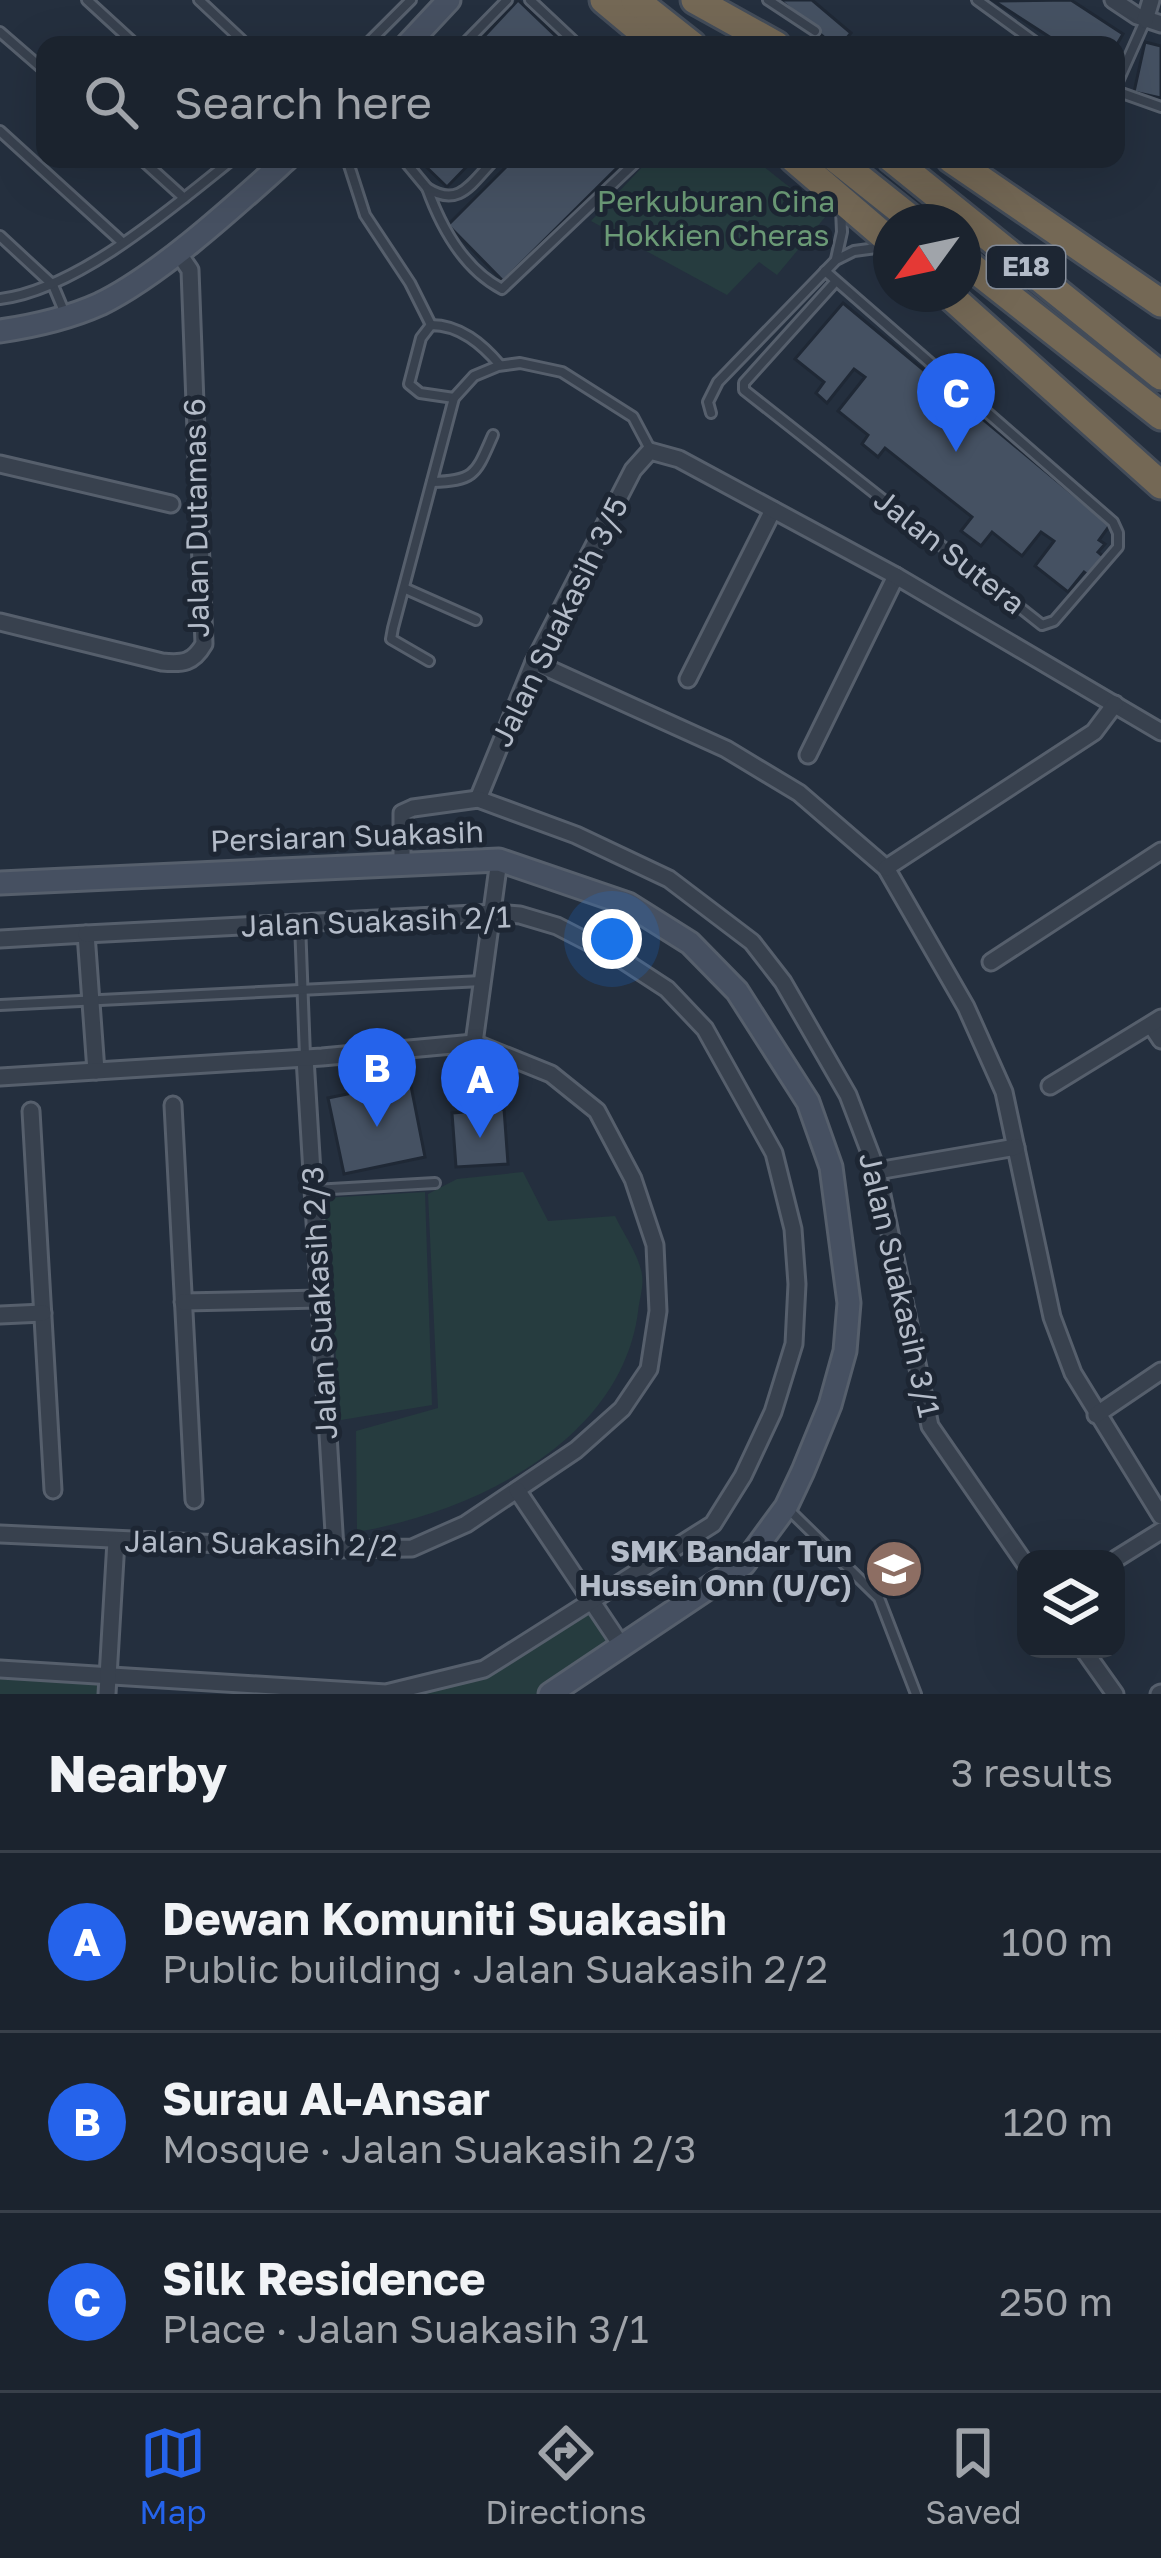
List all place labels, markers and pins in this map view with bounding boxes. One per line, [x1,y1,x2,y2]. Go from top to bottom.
pin: C [917,353,995,452]
pin: B [338,1028,416,1127]
pin: A [441,1039,519,1138]
place label: SMK Bandar Tun Hussein Onn (U/C) [579,1533,852,1603]
school or university icon: SMK Bandar Tun Hussein Onn (U/C) [863,1538,925,1600]

